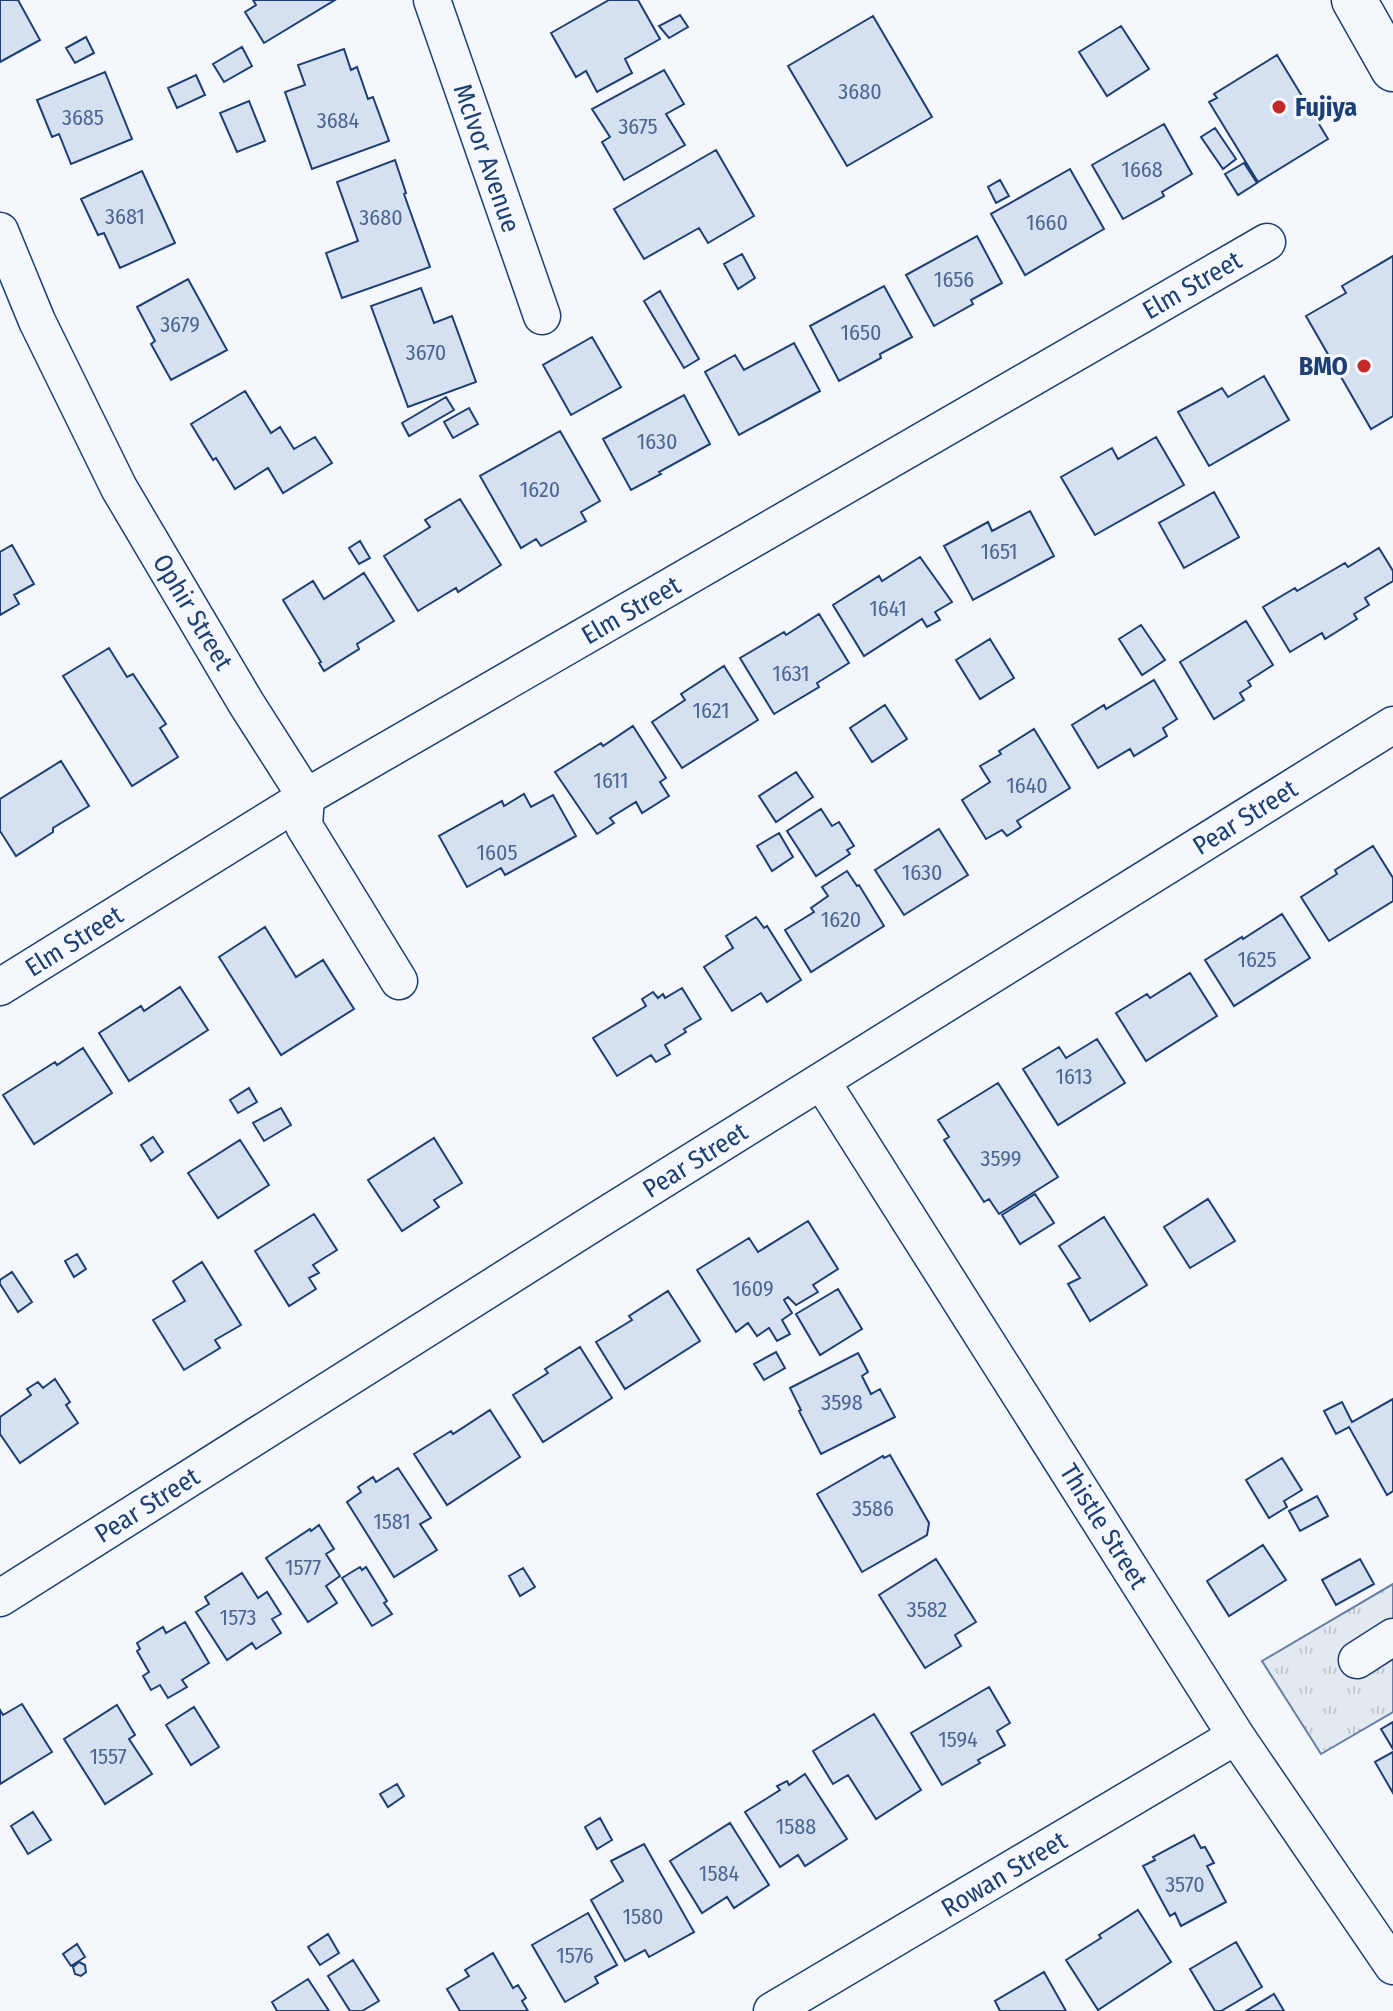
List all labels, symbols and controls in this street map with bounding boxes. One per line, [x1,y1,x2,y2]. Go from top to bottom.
house number: 3680 [838,78,882,105]
street label: McIvor Avenue [447,80,526,236]
place label: Fujiya [1295,92,1357,123]
marker: Fujiya [1270,98,1288,116]
house number: 3685 [62,104,104,131]
house number: 3684 [317,107,360,134]
house number: 3675 [618,113,658,140]
house number: 1668 [1121,156,1163,183]
house number: 3681 [105,203,145,230]
house number: 3680 [359,204,403,231]
house number: 1660 [1026,209,1068,236]
street label: Elm Street [1137,245,1248,326]
house number: 1656 [934,266,974,293]
house number: 3679 [160,311,200,338]
house number: 1650 [841,319,881,346]
house number: 3670 [406,339,446,366]
place label: BMO [1299,351,1348,382]
marker: BMO [1355,357,1373,375]
house number: 1630 [637,428,677,455]
house number: 1620 [520,476,560,503]
house number: 1651 [981,538,1017,565]
street label: Ophir Street [146,549,239,676]
street label: Elm Street [576,570,687,651]
house number: 1641 [869,595,907,622]
house number: 1631 [772,660,810,687]
house number: 1621 [692,697,730,724]
house number: 1611 [593,767,629,794]
house number: 1640 [1006,772,1048,799]
street label: Pear Street [1187,773,1304,862]
house number: 1605 [476,839,518,866]
house number: 1630 [902,859,942,886]
street label: Elm Street [20,899,129,983]
house number: 1620 [821,906,861,933]
house number: 1625 [1237,946,1277,973]
house number: 1613 [1055,1063,1093,1090]
street label: Pear Street [637,1116,754,1205]
house number: 3599 [980,1145,1022,1172]
house number: 1609 [732,1275,774,1302]
house number: 3598 [821,1389,863,1416]
street label: Thistle Street [1053,1458,1154,1595]
street label: Pear Street [89,1461,206,1550]
house number: 3586 [852,1495,894,1522]
house number: 1581 [373,1508,411,1535]
house number: 1577 [285,1554,321,1581]
house number: 3582 [907,1596,947,1623]
house number: 1573 [220,1604,256,1631]
house number: 1594 [938,1726,978,1753]
house number: 1557 [89,1743,127,1770]
house number: 1588 [776,1813,816,1840]
street label: Rowan Street [936,1825,1073,1924]
house number: 1584 [699,1860,740,1887]
house number: 3570 [1165,1871,1205,1898]
house number: 1580 [622,1903,664,1930]
house number: 1576 [556,1942,594,1969]

